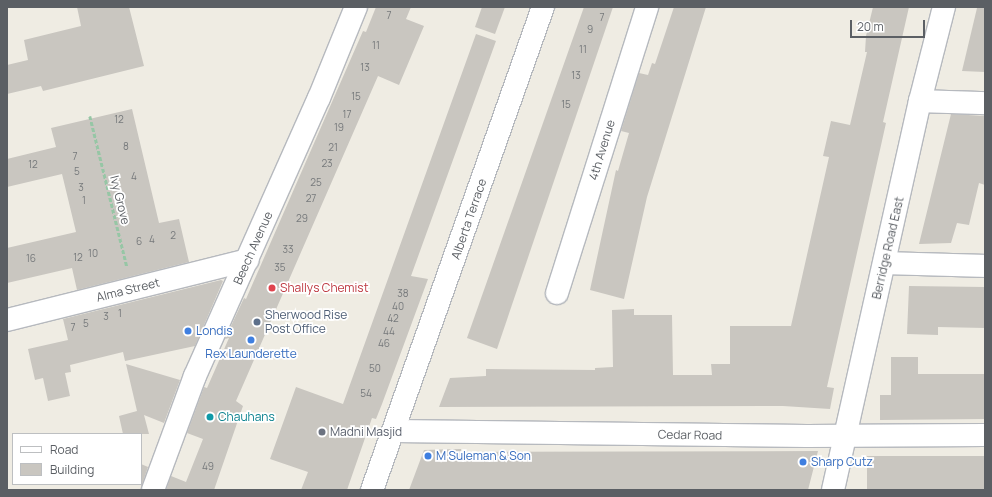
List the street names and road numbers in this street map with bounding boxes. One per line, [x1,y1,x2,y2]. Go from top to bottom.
street label: 4th Avenue [586,118,618,182]
street label: Ivy Grove [107,174,133,226]
street label: Alberta Terrace [448,177,490,261]
street label: Berridge Road East [869,195,907,301]
street label: Beech Avenue [230,209,276,287]
street label: Alma Street [95,275,161,305]
street label: Cedar Road [658,427,722,443]

